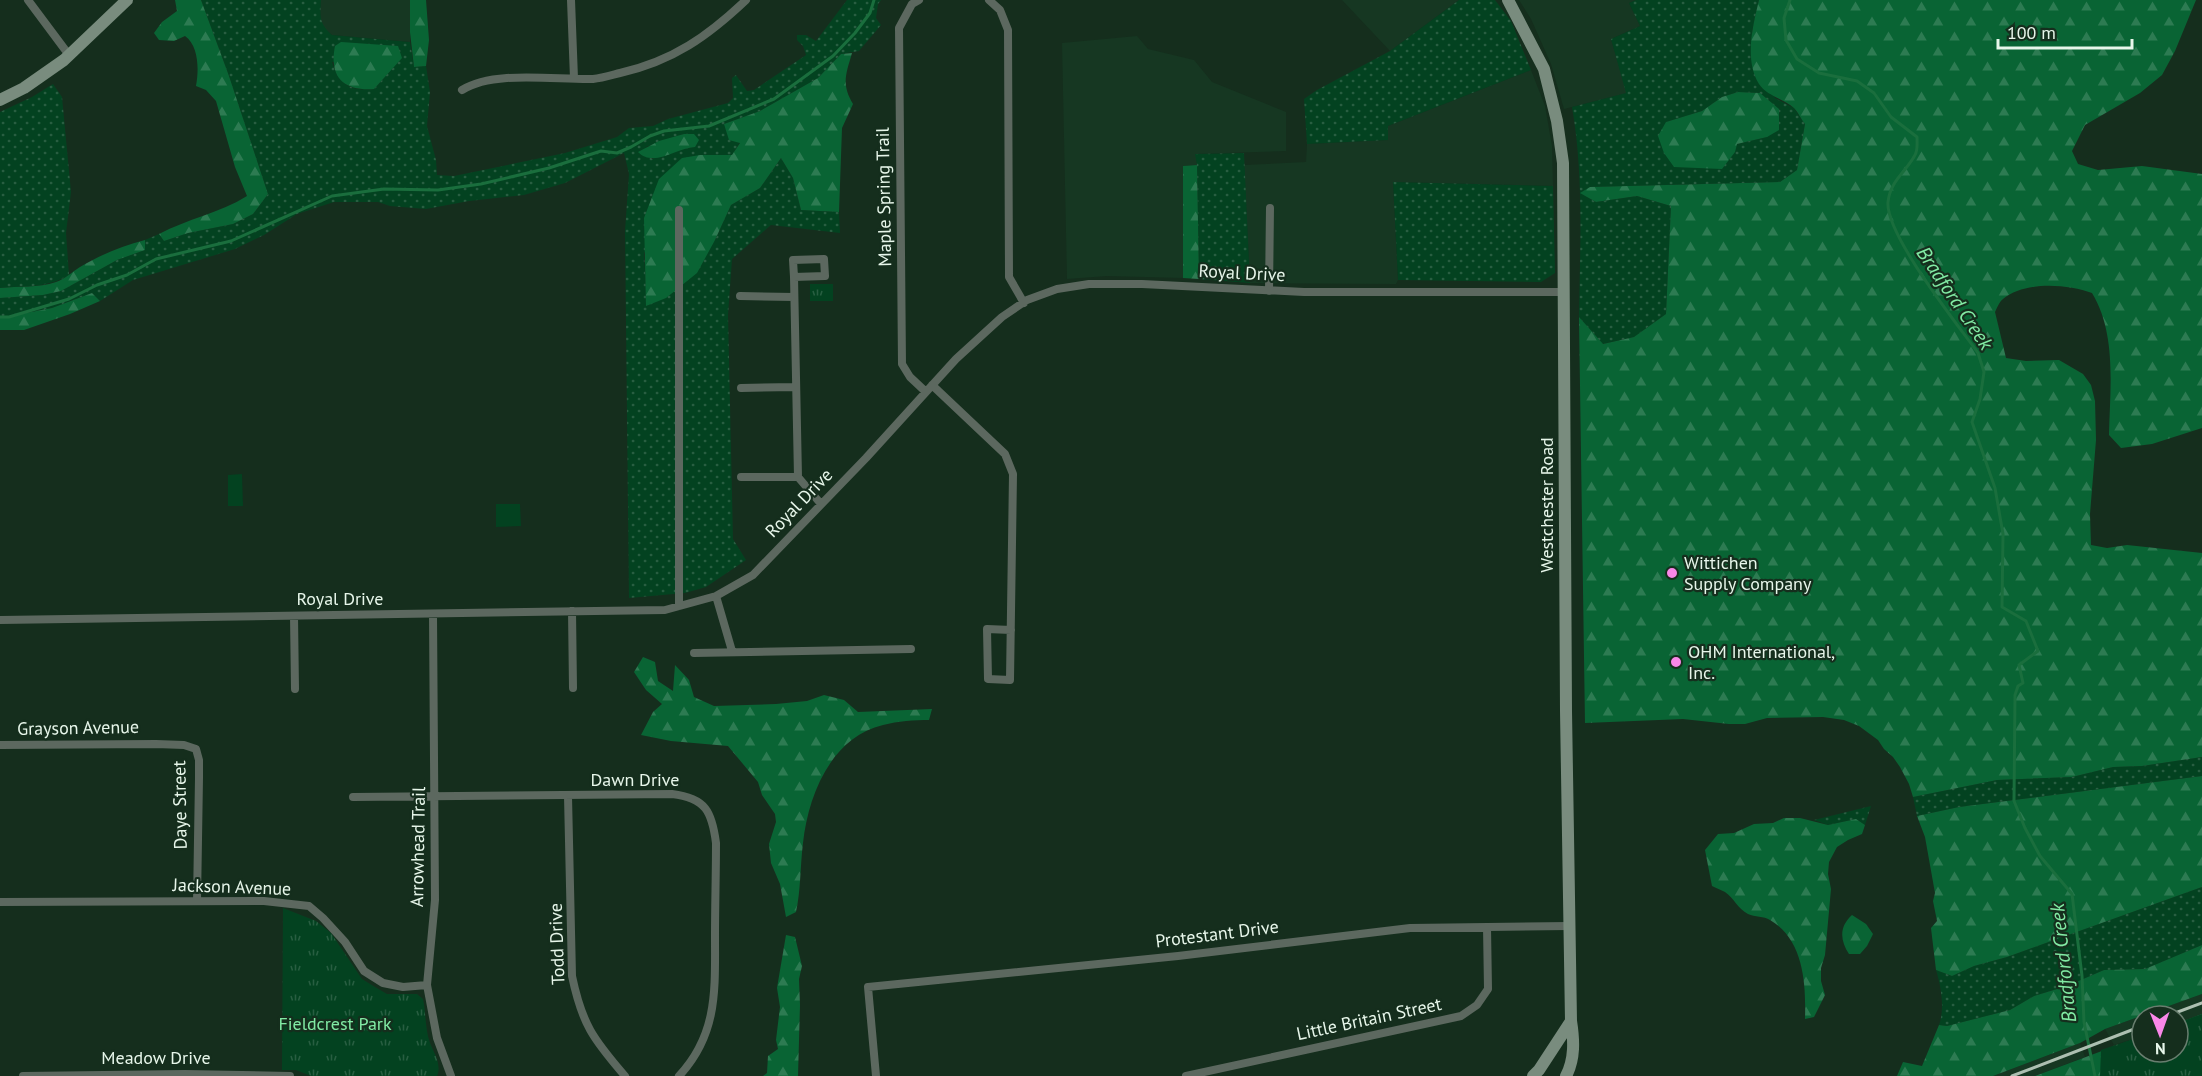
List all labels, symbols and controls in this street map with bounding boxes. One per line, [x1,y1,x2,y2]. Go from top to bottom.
scale bar [1998,12,2132,50]
text: 100 m [2007,21,2056,44]
street label: Maple Spring Trail [871,126,896,267]
water label: Bradford Creek [1911,241,2000,356]
street label: Royal Drive [1198,259,1286,286]
street label: Westchester Road [1535,437,1558,573]
street label: Royal Drive [760,463,837,542]
place label: Wittichen Supply Company [1684,551,1812,595]
marker: Wittichen Supply Company [1665,566,1679,580]
street label: Royal Drive [297,587,384,610]
place label: OHM International, Inc. [1688,640,1835,684]
marker: OHM International, Inc. [1669,655,1683,669]
street label: Grayson Avenue [17,715,139,740]
street label: Daye Street [167,760,192,850]
street label: Dawn Drive [591,768,679,791]
street label: Arrowhead Trail [405,786,430,907]
street label: Jackson Avenue [171,873,292,900]
water label: Bradford Creek [2044,901,2082,1024]
street label: Todd Drive [544,903,569,985]
street label: Protestant Drive [1154,915,1280,952]
street label: Little Britain Street [1294,992,1443,1045]
north arrow [2130,1004,2190,1064]
park label: Fieldcrest Park [278,1012,392,1035]
text: N [2155,1039,2166,1059]
street label: Meadow Drive [101,1046,211,1069]

